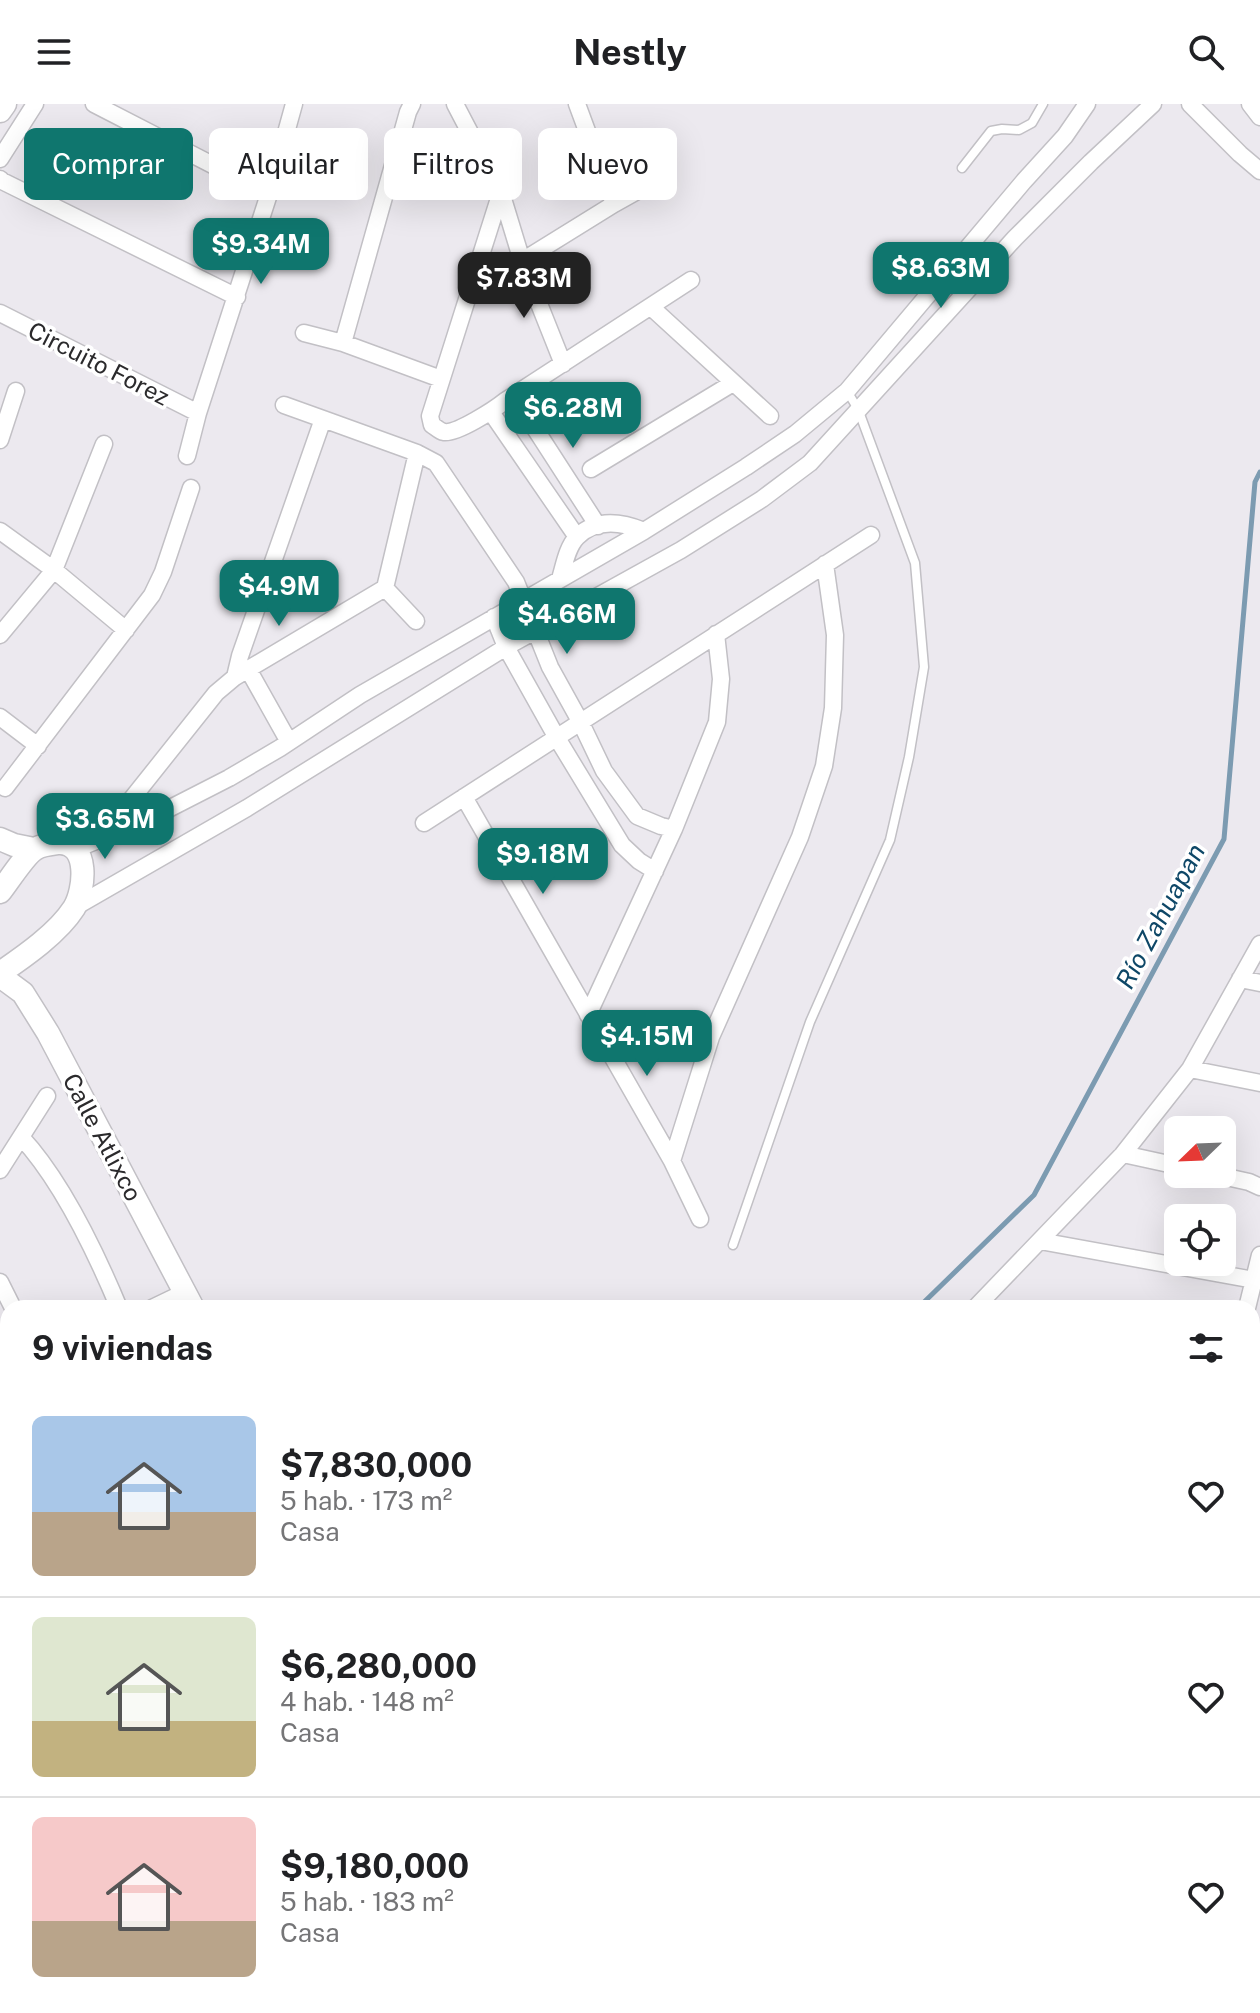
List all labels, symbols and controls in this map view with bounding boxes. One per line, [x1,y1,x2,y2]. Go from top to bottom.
icon: menu [32,30,76,74]
icon: search [1184,30,1228,74]
text: Nestly [573,31,687,73]
chip: Comprar [24,128,193,200]
chip: Alquilar [209,128,368,200]
chip: Filtros [384,128,522,200]
chip: Nuevo [538,128,677,200]
pin: $9.34M [196,218,326,286]
text: $9.34M [211,228,311,259]
pin: $8.63M [876,242,1006,310]
pin: $7.83M [459,252,589,320]
text: $8.63M [891,252,991,283]
text: $7.83M [476,262,572,293]
street label: Circuito Forez [24,315,174,411]
pin: $6.28M [508,382,638,450]
text: $6.28M [523,392,623,423]
pin: $4.9M [223,560,335,628]
text: $4.9M [238,570,320,601]
pin: $4.66M [502,588,632,656]
text: $4.66M [517,598,617,629]
pin: $3.65M [40,793,170,861]
text: $3.65M [55,803,155,834]
pin: $9.18M [478,828,608,896]
text: $9.18M [496,838,590,869]
water label: Río Zahuapan [1109,838,1211,994]
pin: $4.15M [582,1010,712,1078]
text: $4.15M [600,1020,694,1051]
street label: Calle Atlixco [58,1068,148,1206]
north arrow [1164,1116,1236,1188]
map controls [1164,1116,1236,1276]
button: locate [1164,1204,1236,1276]
icon: filters [1184,1326,1228,1370]
text: 9 viviendas [32,1328,213,1368]
text: $7,830,000 [280,1445,472,1485]
icon: home [96,1448,192,1544]
icon: heart [1184,1474,1228,1518]
text: 5 hab. · 173 m² [280,1485,452,1516]
text: Casa [280,1516,340,1547]
text: $6,280,000 [280,1646,477,1686]
icon: home [96,1649,192,1745]
icon: heart [1184,1675,1228,1719]
text: 4 hab. · 148 m² [280,1686,454,1717]
text: Casa [280,1717,340,1748]
text: $9,180,000 [280,1846,469,1886]
icon: home [96,1849,192,1945]
icon: heart [1184,1875,1228,1919]
text: 5 hab. · 183 m² [280,1886,454,1917]
text: Casa [280,1917,340,1948]

